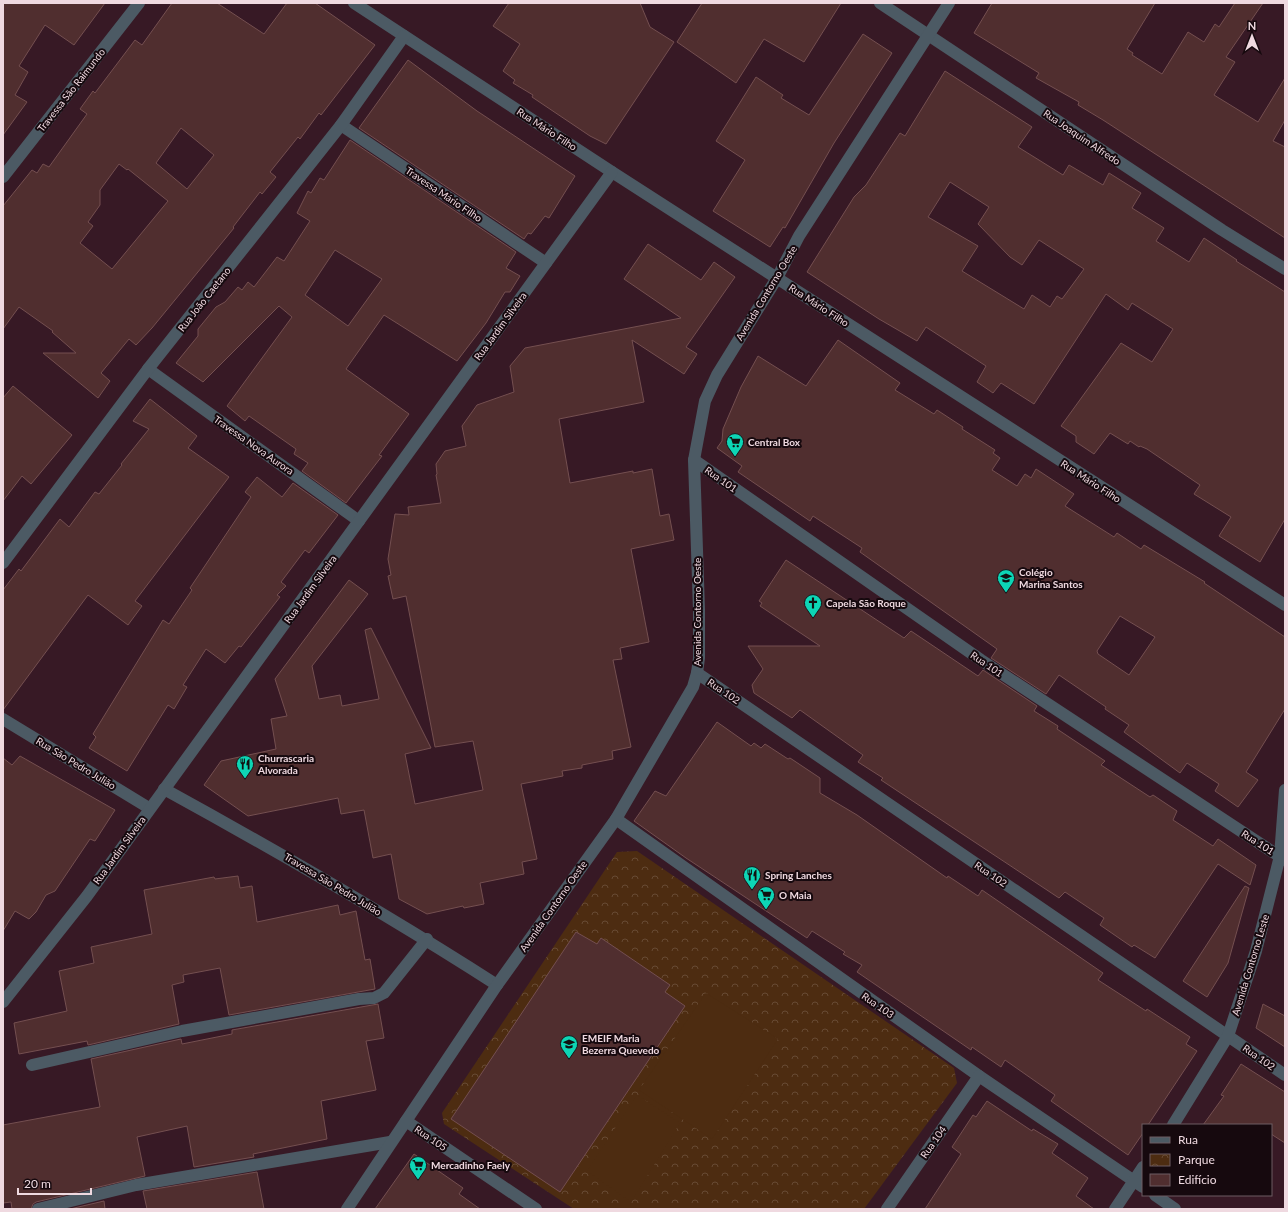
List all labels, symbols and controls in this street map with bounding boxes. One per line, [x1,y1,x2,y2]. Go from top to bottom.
north arrow [1232,16,1272,56]
text: N [1248,19,1256,32]
street label: Travessa São Raimundo [35,46,107,134]
street label: Rua Mário Filho [515,105,580,153]
street label: Rua Joaquim Alfredo [1041,107,1123,167]
street label: Travessa Mário Filho [403,164,485,224]
street label: Avenida Contorno Oeste [733,243,799,343]
street label: Rua João Caetano [175,264,233,334]
street label: Rua Mário Filho [787,281,852,329]
street label: Rua Jardim Silveira [471,289,529,362]
street label: Travessa Nova Aurora [212,413,296,477]
supermarket icon: Central Box [725,432,745,457]
place label: Central Box [748,436,801,448]
street label: Rua Mário Filho [1059,457,1124,505]
street label: Rua 101 [703,464,740,495]
street label: Rua Jardim Silveira [281,552,339,625]
street label: Avenida Contorno Oeste [691,558,703,666]
place label: Colégio Marina Santos [1019,566,1083,590]
school or university icon: Colégio Marina Santos [996,568,1016,593]
church icon: Capela São Roque [803,593,823,618]
place label: Capela São Roque [826,597,907,609]
street label: Rua 101 [968,649,1006,679]
street label: Rua 102 [705,676,743,706]
street label: Rua São Pedro Julião [34,734,118,792]
place label: Churrascaria Alvorada [257,752,314,776]
restaurant icon: Churrascaria Alvorada [235,754,255,779]
street label: Rua Jardim Silveira [90,813,148,886]
street label: Rua 101 [1239,827,1277,857]
street label: Travessa São Pedro Julião [282,850,384,918]
street label: Avenida Contorno Oeste [517,858,589,954]
street label: Rua 102 [972,859,1010,889]
restaurant icon: Spring Lanches [742,865,762,890]
place label: Spring Lanches [765,869,832,881]
supermarket icon: O Maia [756,885,776,910]
place label: O Maia [779,889,812,901]
street label: Avenida Contorno Leste [1229,913,1271,1017]
street label: Rua 103 [860,990,897,1021]
place label: EMEIF Maria Bezerra Quevedo [582,1032,660,1056]
school or university icon: EMEIF Maria Bezerra Quevedo [559,1034,579,1059]
street label: Rua 102 [1241,1042,1278,1073]
street label: Rua 105 [412,1123,450,1153]
street label: Rua 104 [918,1123,949,1160]
legend [1142,1124,1272,1196]
text: Rua [1178,1132,1198,1147]
text: Parque [1178,1152,1215,1167]
supermarket icon: Mercadinho Faely [408,1155,428,1180]
place label: Mercadinho Faely [431,1159,511,1171]
scale bar [18,1170,91,1196]
text: Edifício [1178,1172,1217,1187]
text: 20 m [24,1176,51,1191]

